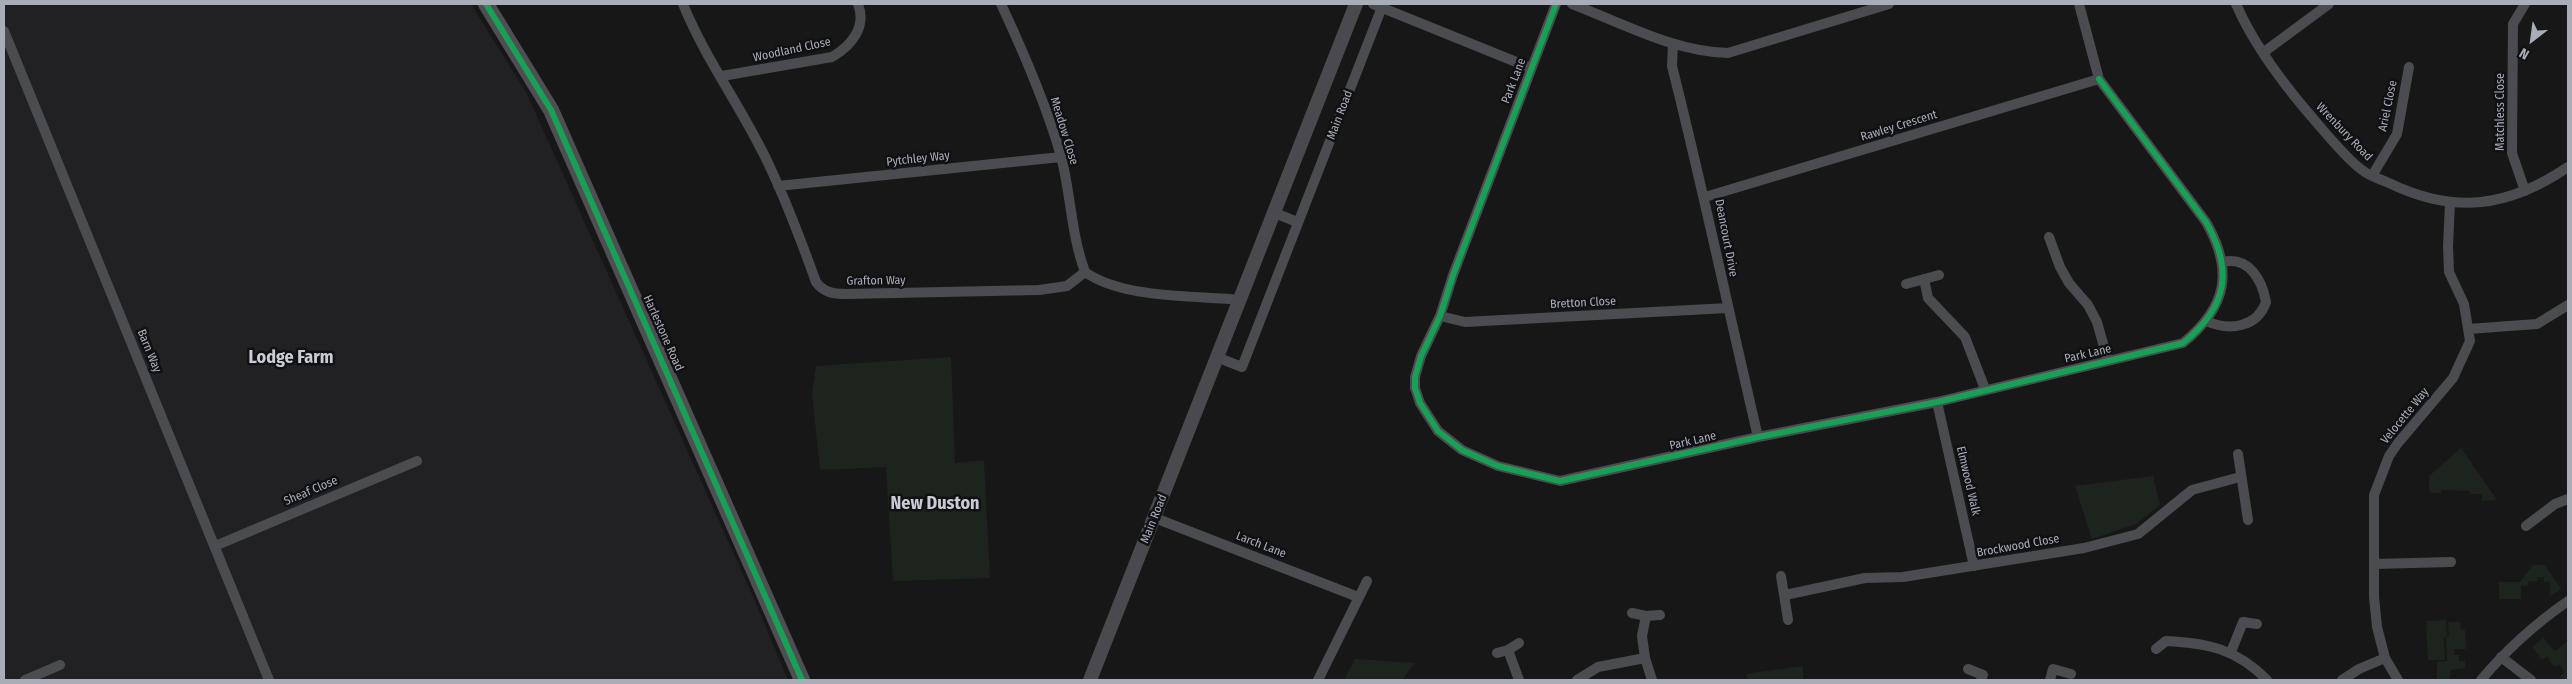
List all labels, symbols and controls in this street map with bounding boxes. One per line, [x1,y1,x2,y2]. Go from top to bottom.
north arrow [2507,15,2557,65]
street label: Woodland Close [752,35,832,65]
text: N [2516,44,2532,63]
street label: Park Lane [1499,56,1529,106]
street label: Matchless Close [2494,73,2508,151]
street label: Ariel Close [2376,79,2400,133]
street label: Main Road [1324,88,1356,142]
street label: Meadow Close [1047,95,1081,167]
street label: Wrenbury Road [2313,100,2375,164]
street label: Rawley Crescent [1859,108,1939,144]
street label: Pytchley Way [886,149,950,169]
street label: Deancourt Drive [1711,198,1741,278]
street label: Grafton Way [846,273,906,289]
street label: Harlestone Road [640,293,686,373]
street label: Bretton Close [1550,294,1616,312]
street label: Barn Way [134,327,164,375]
street label: Park Lane [2063,342,2113,366]
district label: Lodge Farm [249,347,333,369]
street label: Velocette Way [2378,385,2432,447]
street label: Park Lane [1668,429,1718,453]
street label: Elmwood Walk [1953,445,1983,517]
street label: Sheaf Close [282,473,340,509]
street label: Main Road [1138,492,1170,546]
district label: New Duston [890,493,980,515]
street label: Larch Lane [1234,529,1288,561]
street label: Brockwood Close [1976,532,2060,560]

